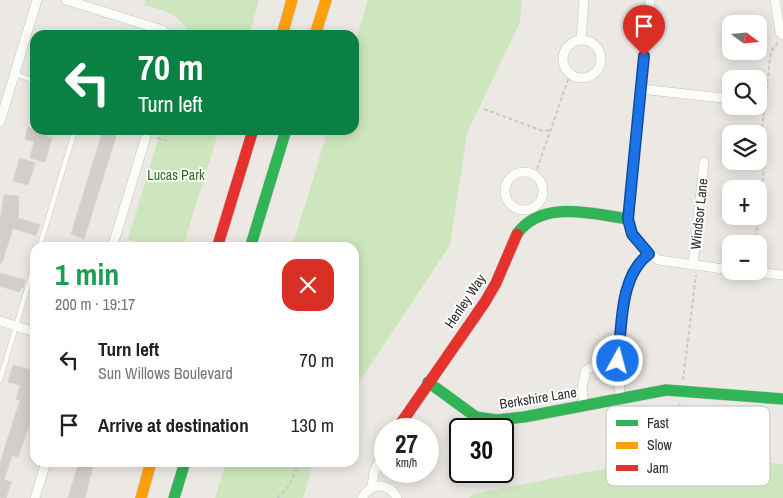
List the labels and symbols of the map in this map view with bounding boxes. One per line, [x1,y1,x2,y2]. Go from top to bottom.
pin [623,5,665,56]
north arrow [722,15,768,60]
park label: Lucas Park [147,166,205,184]
street label: Windsor Lane [686,178,712,250]
street label: Henley Way [440,270,490,332]
position arrow [591,334,643,386]
street label: Berkshire Lane [498,383,578,413]
legend [606,406,770,486]
text: Fast [647,414,669,432]
speed limit sign: 30 [449,418,514,483]
text: Slow [647,436,673,454]
text: Jam [647,459,669,477]

